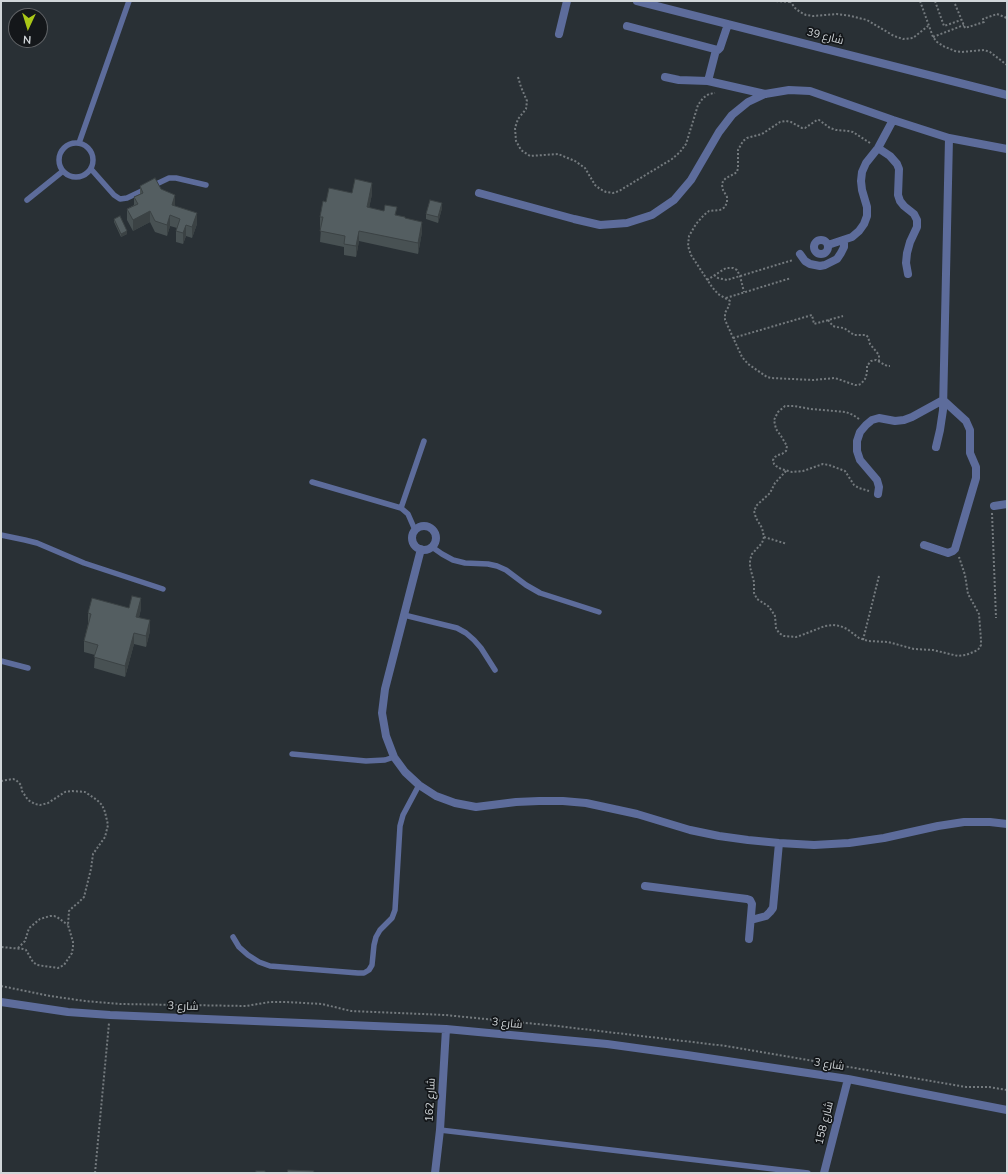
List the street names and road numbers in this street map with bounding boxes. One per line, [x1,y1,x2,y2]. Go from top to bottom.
street label: شارع 39 [805,26,845,48]
street label: شارع 3 [167,1000,199,1014]
street label: شارع 3 [491,1016,523,1032]
street label: شارع 3 [813,1056,845,1074]
street label: شارع 162 [423,1078,439,1122]
street label: شارع 158 [813,1100,837,1146]

